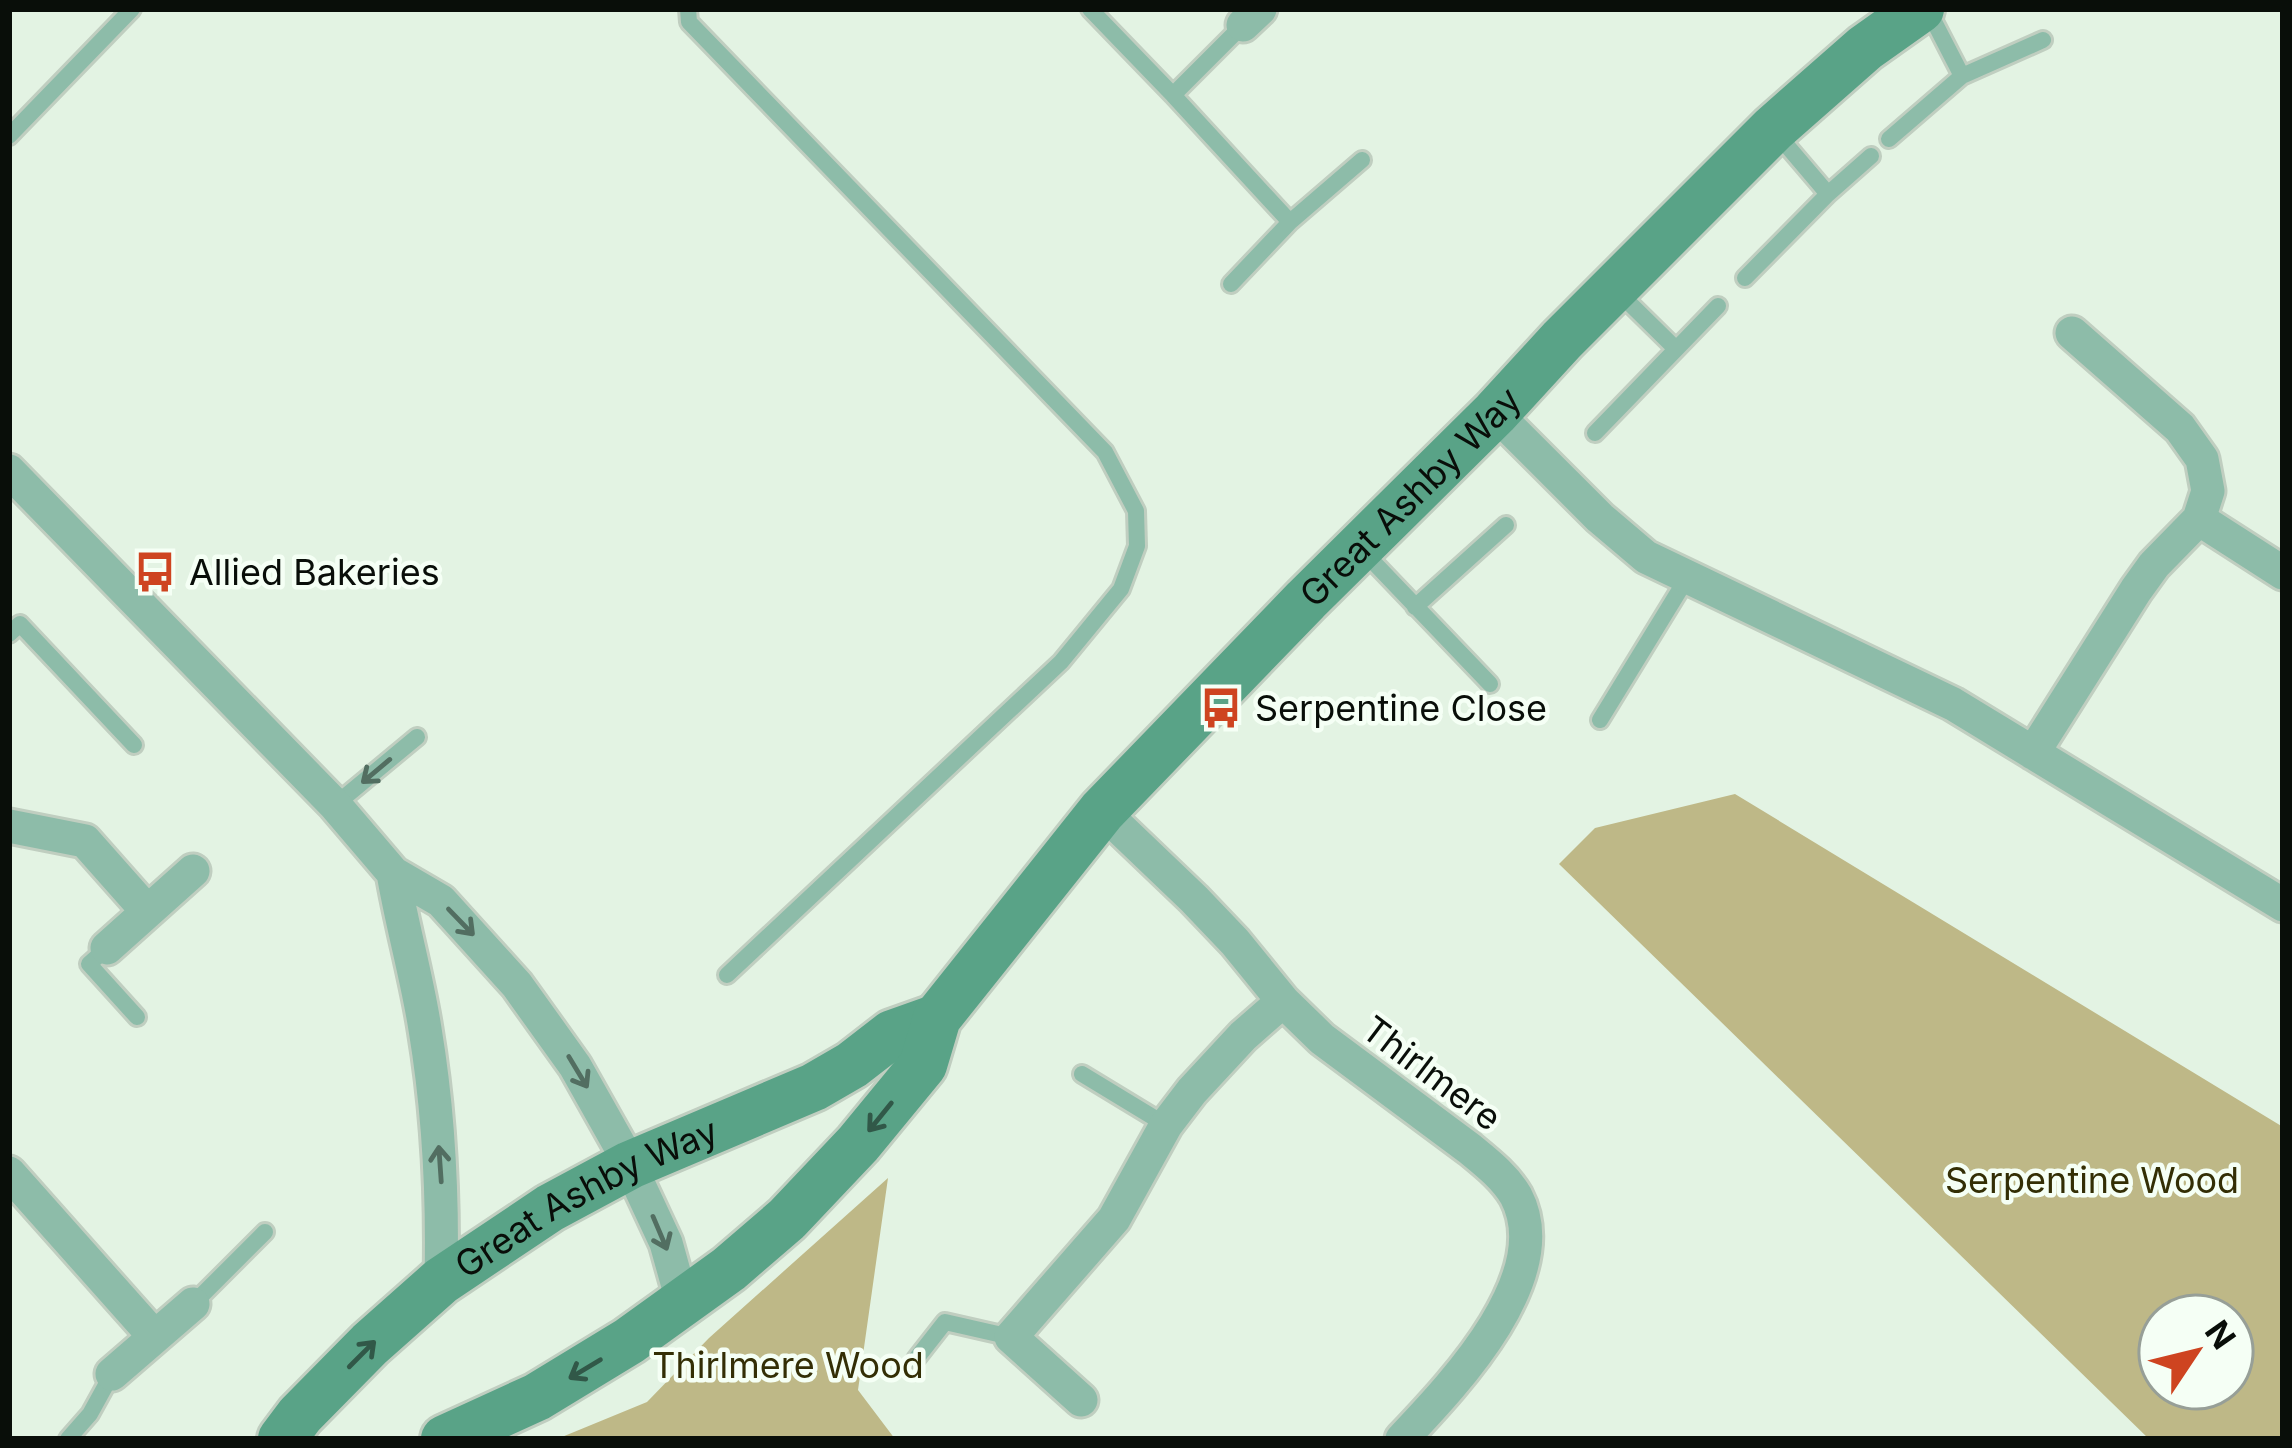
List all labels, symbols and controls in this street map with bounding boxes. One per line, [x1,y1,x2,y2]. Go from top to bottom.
street label: Great Ashby Way [1290,378,1530,616]
bus stop icon: Allied Bakeries [132,549,178,595]
place label: Allied Bakeries [189,550,440,594]
bus stop icon: Serpentine Close [1198,685,1244,731]
place label: Serpentine Close [1255,686,1547,730]
one-way arrow [361,757,392,784]
one-way arrow [447,907,475,936]
street label: Thirlmere [1354,1007,1510,1139]
one-way arrow [566,1054,590,1088]
one-way arrow [866,1101,894,1132]
street label: Great Ashby Way [447,1108,724,1287]
one-way arrow [429,1145,452,1184]
park label: Serpentine Wood [1945,1158,2239,1202]
one-way arrow [651,1214,672,1251]
north arrow [2136,1292,2256,1412]
text: N [2197,1313,2244,1357]
one-way arrow [346,1339,376,1369]
park label: Thirlmere Wood [652,1343,924,1387]
one-way arrow [568,1357,602,1381]

